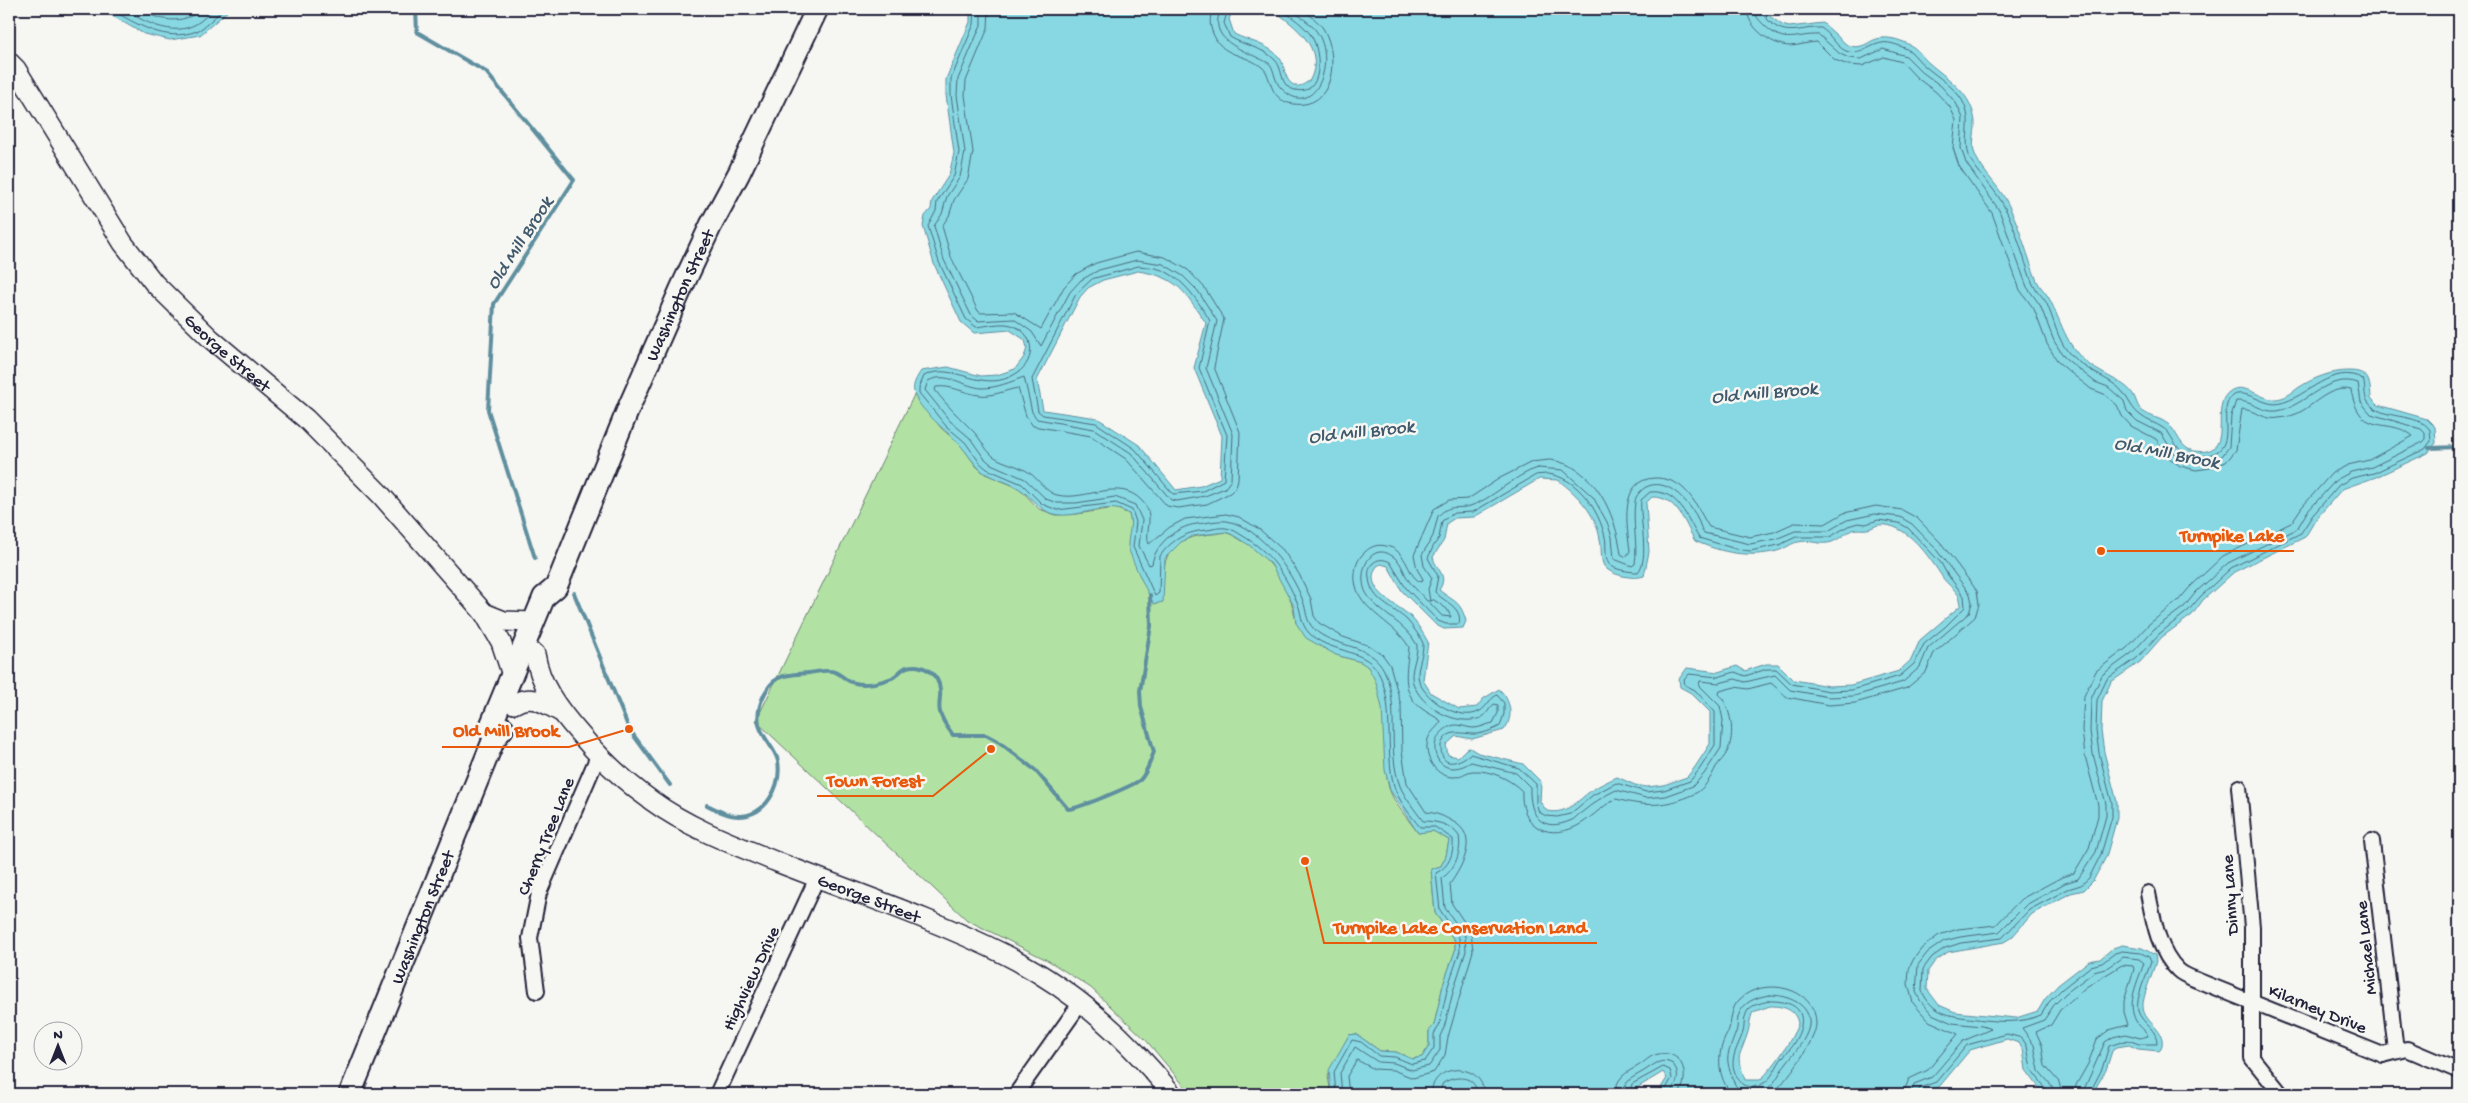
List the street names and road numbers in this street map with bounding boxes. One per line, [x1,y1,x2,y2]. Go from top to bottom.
street label: Washington Street [643,225,721,365]
street label: George Street [178,310,275,399]
street label: Cherry Tree Lane [514,774,581,899]
street label: Washington Street [388,847,461,988]
street label: Dinny Lane [2218,853,2245,937]
street label: George Street [814,871,924,930]
street label: Michael Lane [2352,899,2383,996]
street label: Highview Drive [719,923,786,1035]
street label: Kilarney Drive [2265,981,2370,1040]

